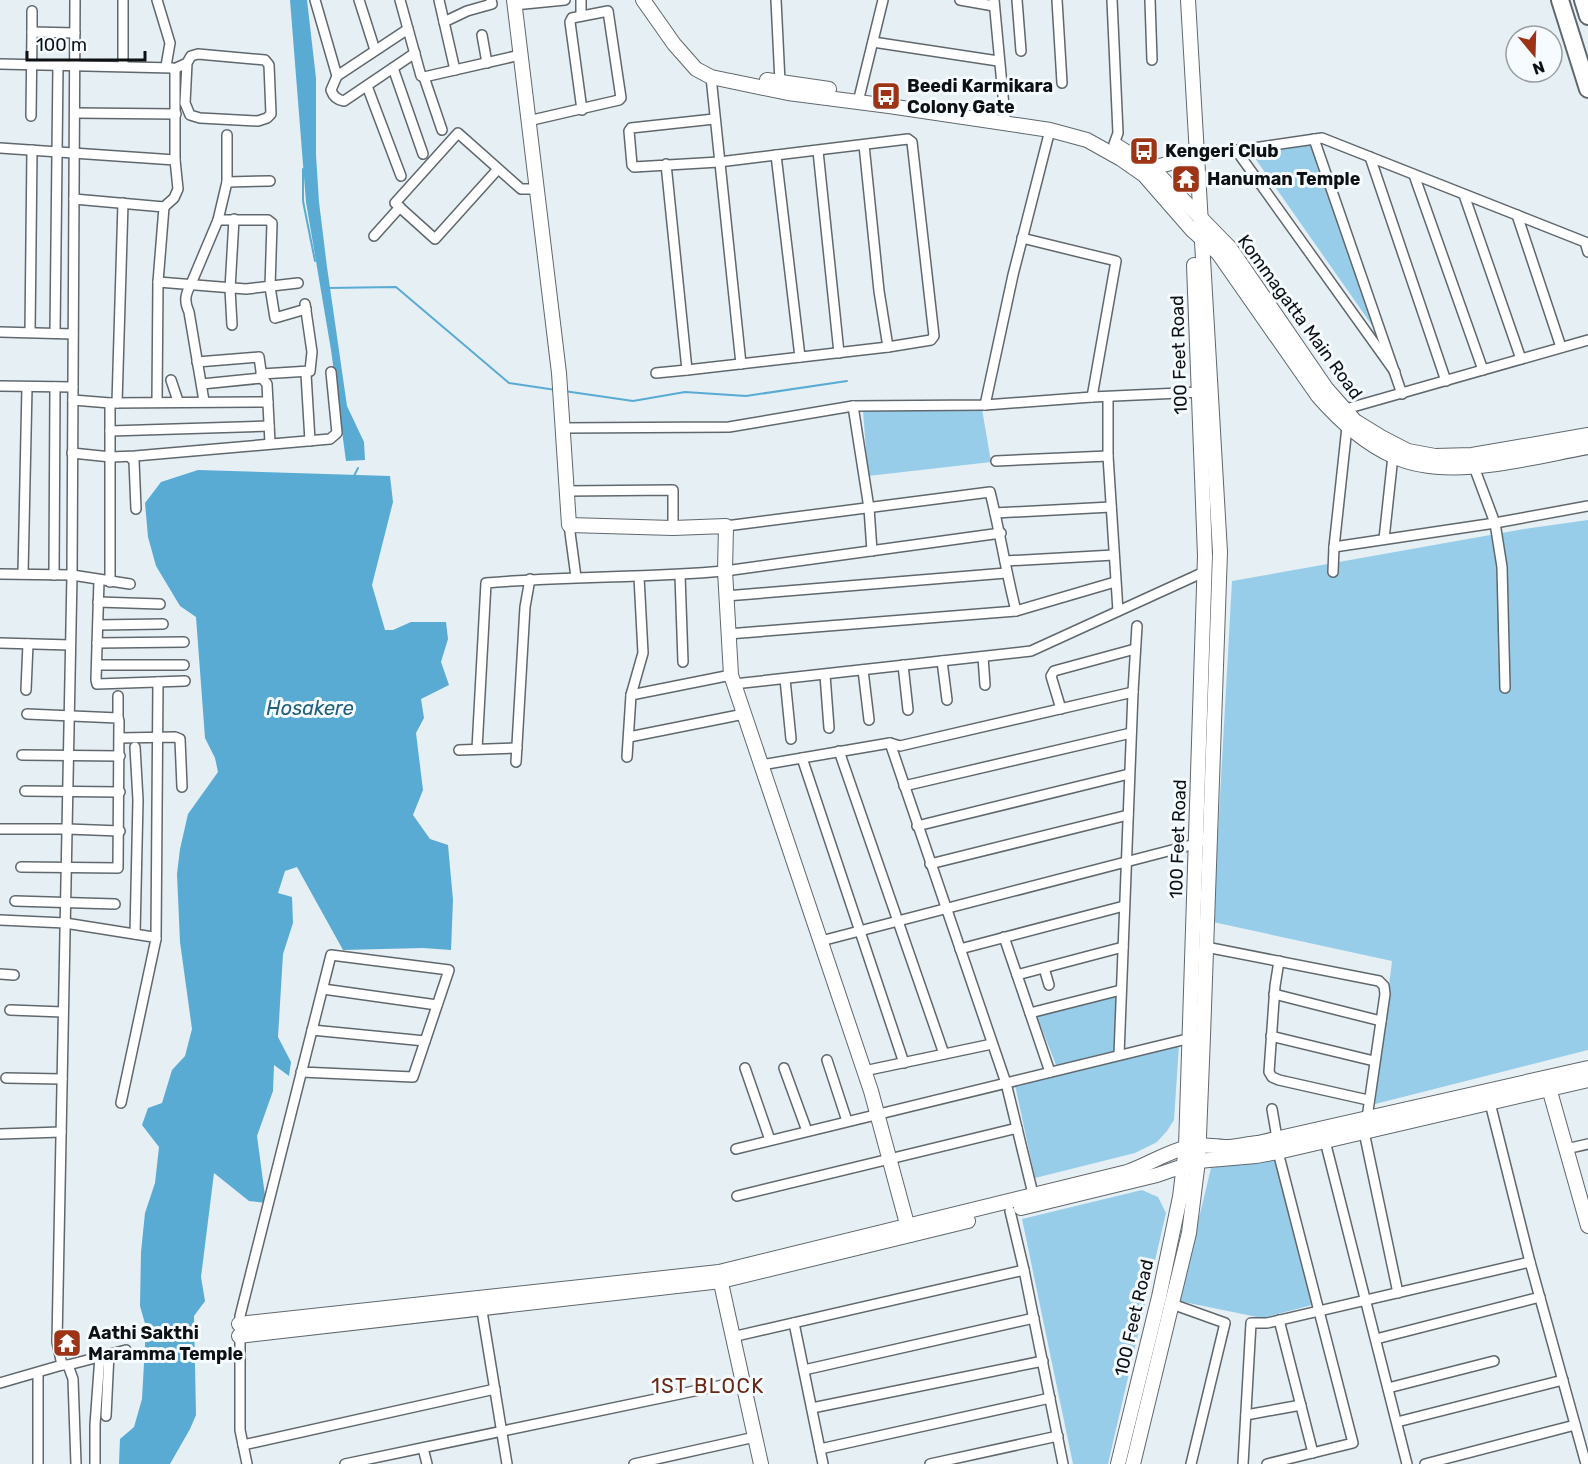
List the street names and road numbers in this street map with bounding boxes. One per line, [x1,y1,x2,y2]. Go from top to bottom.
street label: Kommagatta Main Road [1233,230,1367,404]
street label: 100 Feet Road [1166,295,1192,415]
street label: 100 Feet Road [1165,779,1191,899]
street label: 100 Feet Road [1110,1257,1158,1379]

